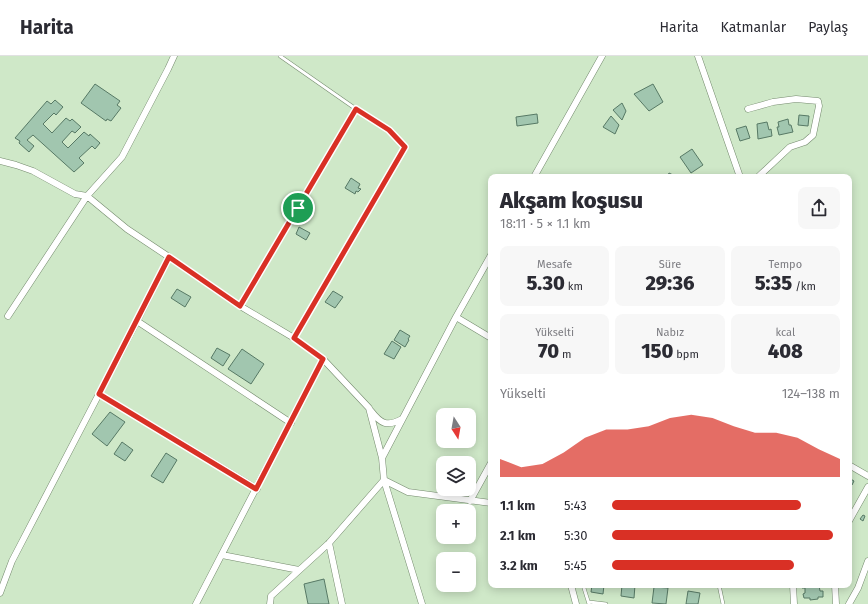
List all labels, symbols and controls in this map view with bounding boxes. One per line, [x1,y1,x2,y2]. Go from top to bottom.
text: Harita [20,16,74,39]
text: Harita [660,19,699,36]
text: Katmanlar [721,19,786,36]
text: Paylaş [808,19,848,36]
text: Akşam koşusu [500,187,643,214]
button: share [798,187,840,229]
pin [281,191,315,225]
icon: arrive [287,197,309,219]
text: 18:11 · 5 × 1.1 km [500,216,591,231]
text: Mesafe [537,258,572,271]
text: Süre [659,258,681,271]
text: Tempo [769,258,802,271]
text: 5.30 [526,271,565,295]
text: 29:36 [646,271,694,295]
text: 5:35 [755,271,792,295]
text: km [565,280,583,293]
text: /km [792,280,816,293]
text: Yükselti [535,326,574,339]
text: Nabız [656,326,684,339]
text: kcal [775,326,795,339]
text: 70 [538,339,559,363]
text: 150 [641,339,673,363]
text: 408 [768,339,803,363]
text: m [559,348,571,361]
text: bpm [673,348,699,361]
text: Yükselti [500,386,546,401]
text: 124–138 m [782,386,840,401]
north arrow [436,408,476,448]
map controls [436,408,476,592]
button: layers [436,456,476,496]
text: 1.1 km [500,498,535,513]
text: 5:43 [564,498,587,513]
button: + [436,504,476,544]
text: 2.1 km [500,528,536,543]
text: 5:30 [564,528,588,543]
button: − [436,552,476,592]
text: 3.2 km [500,558,538,573]
text: 5:45 [564,558,587,573]

